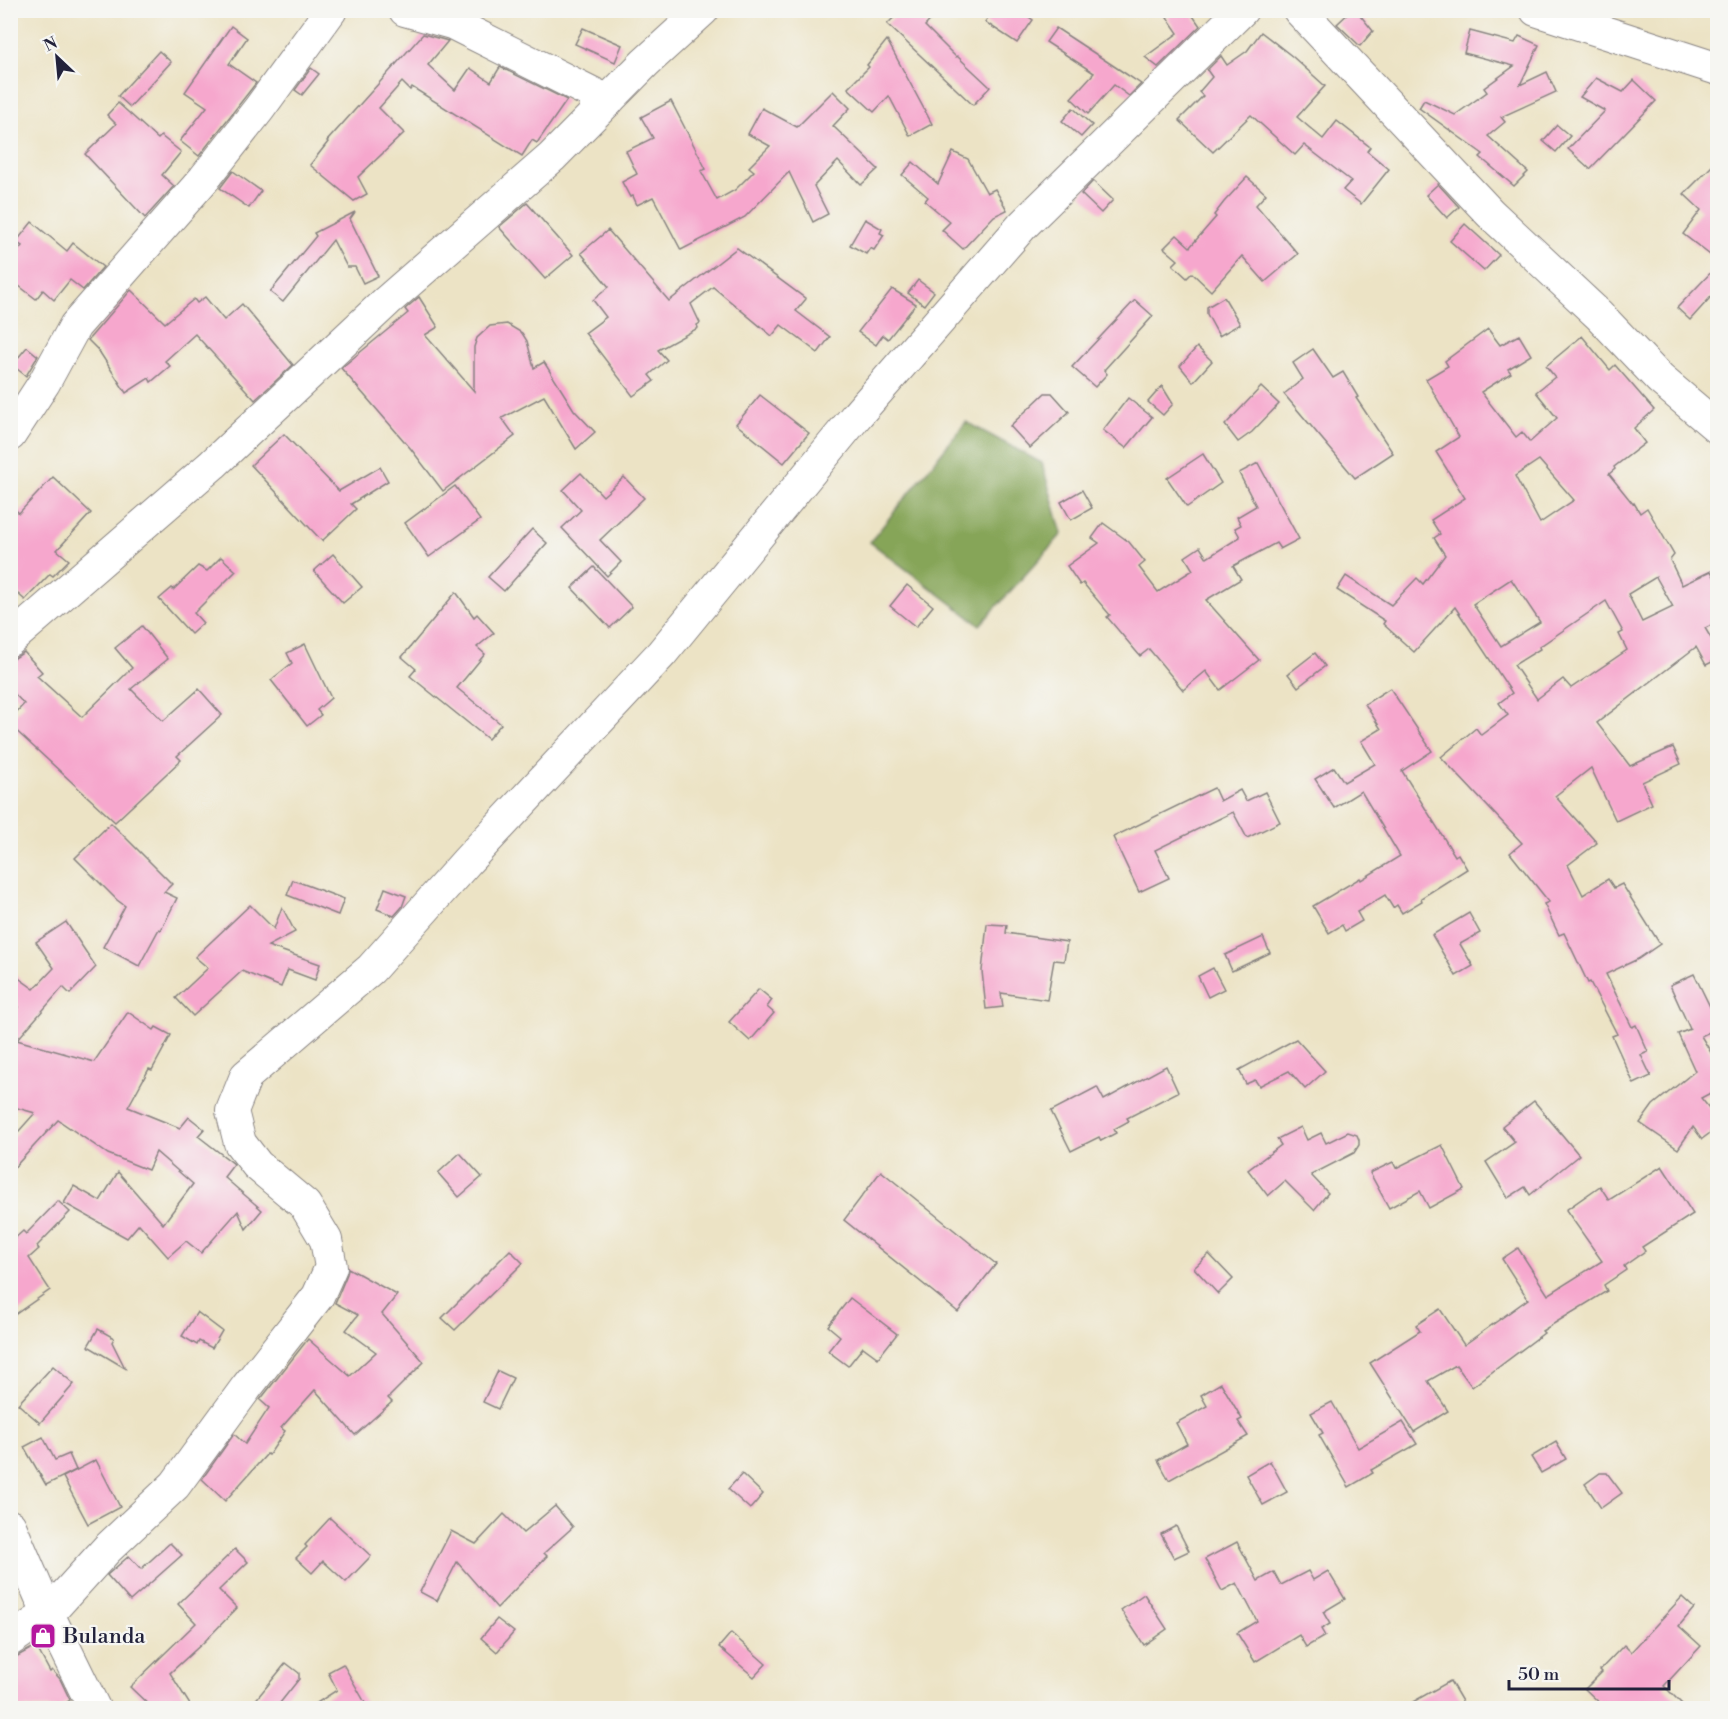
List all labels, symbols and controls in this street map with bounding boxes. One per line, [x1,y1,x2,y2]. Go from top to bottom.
north arrow [27,27,87,87]
text: N [41,33,61,56]
shop icon: Bulanda [28,1621,58,1651]
place label: Bulanda [62,1623,146,1650]
scale bar [1509,1653,1670,1691]
text: 50 m [1518,1663,1560,1686]

